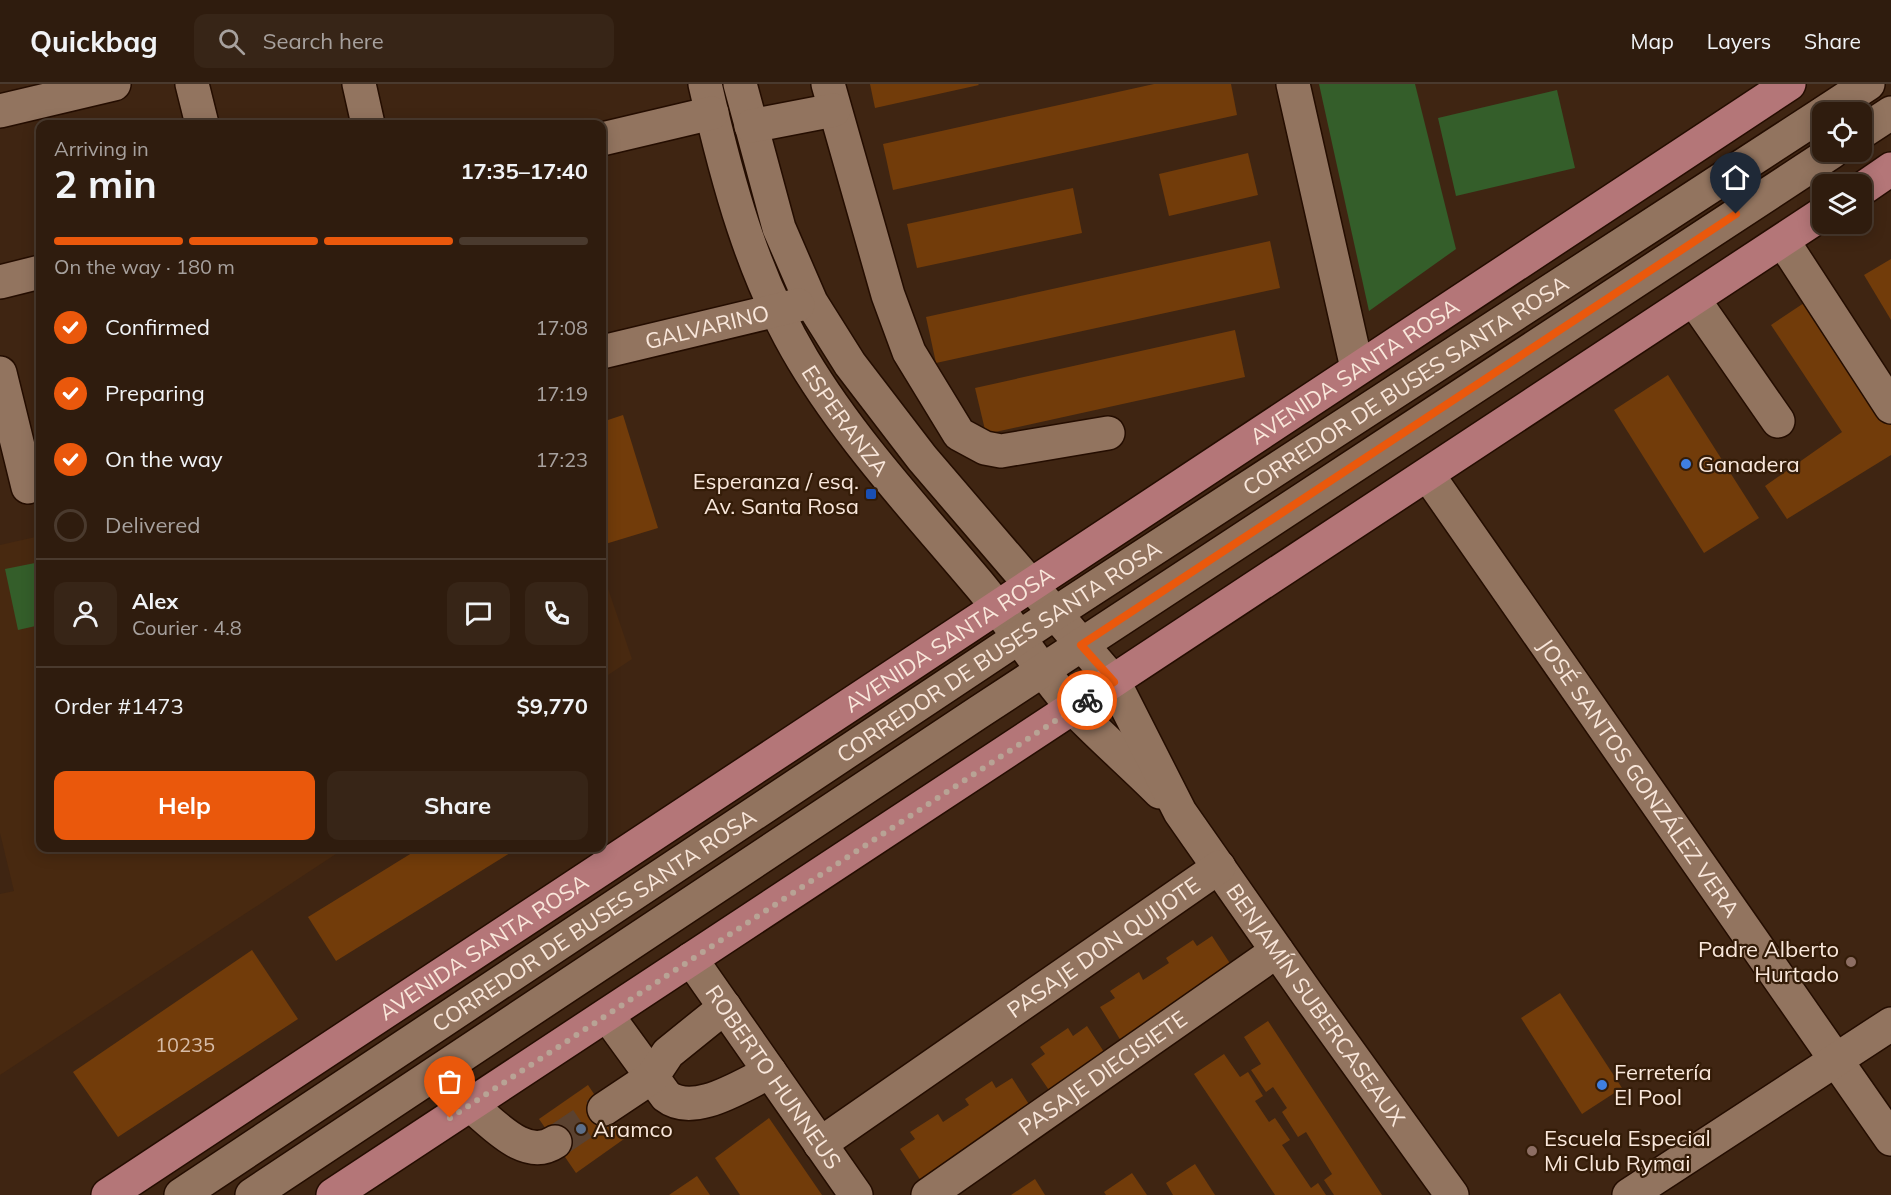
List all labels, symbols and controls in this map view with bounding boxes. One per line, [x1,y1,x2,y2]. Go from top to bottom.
search box [194,14,614,68]
text: Quickbag [30,24,158,59]
icon: search [215,25,248,58]
text: Search here [263,27,384,55]
text: Map [1631,28,1674,54]
text: Layers [1707,28,1771,54]
text: Share [1804,28,1861,54]
map controls [1812,102,1872,234]
button: locate [1812,102,1872,162]
text: Arriving in [54,136,149,161]
pin [1710,152,1761,214]
text: 17:35–17:40 [460,157,588,185]
text: 2 min [54,159,157,208]
icon: home [1719,161,1752,194]
button: layers [1812,174,1872,234]
text: On the way · 180 m [54,254,235,279]
street label: CORREDOR DE BUSES SANTA ROSA [1237,269,1574,501]
street label: AVENIDA SANTA ROSA [1244,292,1464,451]
street label: GALVARINO [642,298,772,355]
icon: check [54,311,87,344]
text: Confirmed [105,313,210,341]
text: 17:08 [535,315,588,340]
street label: ESPERANZA [796,360,895,482]
icon: check [54,377,87,410]
text: Preparing [105,379,205,407]
text: 17:19 [535,381,588,406]
icon: check [54,443,87,476]
text: On the way [105,445,223,473]
text: 17:23 [535,447,588,472]
place label: Ganadera [1698,450,1800,478]
marker: Ganadera [1679,457,1693,471]
place label: Esperanza / esq. Av. Santa Rosa [693,467,859,520]
marker: Esperanza / esq. Av. Santa Rosa [864,487,878,501]
text: Delivered [105,511,200,539]
street label: CORREDOR DE BUSES SANTA ROSA [831,534,1166,769]
street label: AVENIDA SANTA ROSA [839,560,1059,719]
button: person [54,582,117,645]
button: chat [447,582,510,645]
button: phone [525,582,588,645]
text: Alex [132,587,178,615]
text: Courier · 4.8 [132,615,242,640]
street label: JOSÉ SANTOS GONZÁLEZ VERA [1532,633,1746,922]
courier [1057,670,1117,730]
icon: bike [1071,684,1104,717]
text: Order #1473 [54,692,184,720]
text: $9,770 [517,692,588,720]
button: Help [54,771,315,840]
button: Share [327,771,588,840]
street label: CORREDOR DE BUSES SANTA ROSA [427,802,761,1038]
street label: AVENIDA SANTA ROSA [373,868,593,1026]
street label: PASAJE DON QUIJOTE [1001,870,1205,1024]
street label: BENJAMÍN SUBERCASEAUX [1220,878,1412,1132]
place label: Padre Alberto Hurtado [1698,935,1839,988]
marker: Padre Alberto Hurtado [1844,955,1858,969]
street label: ROBERTO HUNNEUS [699,980,848,1175]
street label: PASAJE DIECISIETE [1013,1004,1192,1141]
house number: 10235 [155,1032,215,1057]
pin [424,1056,475,1118]
place label: Ferretería El Pool [1614,1058,1712,1111]
icon: bag [433,1065,466,1098]
marker: Ferretería El Pool [1595,1078,1609,1092]
place label: Aramco [593,1115,673,1143]
marker: Aramco [574,1122,588,1136]
place label: Escuela Especial Mi Club Rymai [1544,1124,1711,1177]
marker: Escuela Especial Mi Club Rymai [1525,1144,1539,1158]

